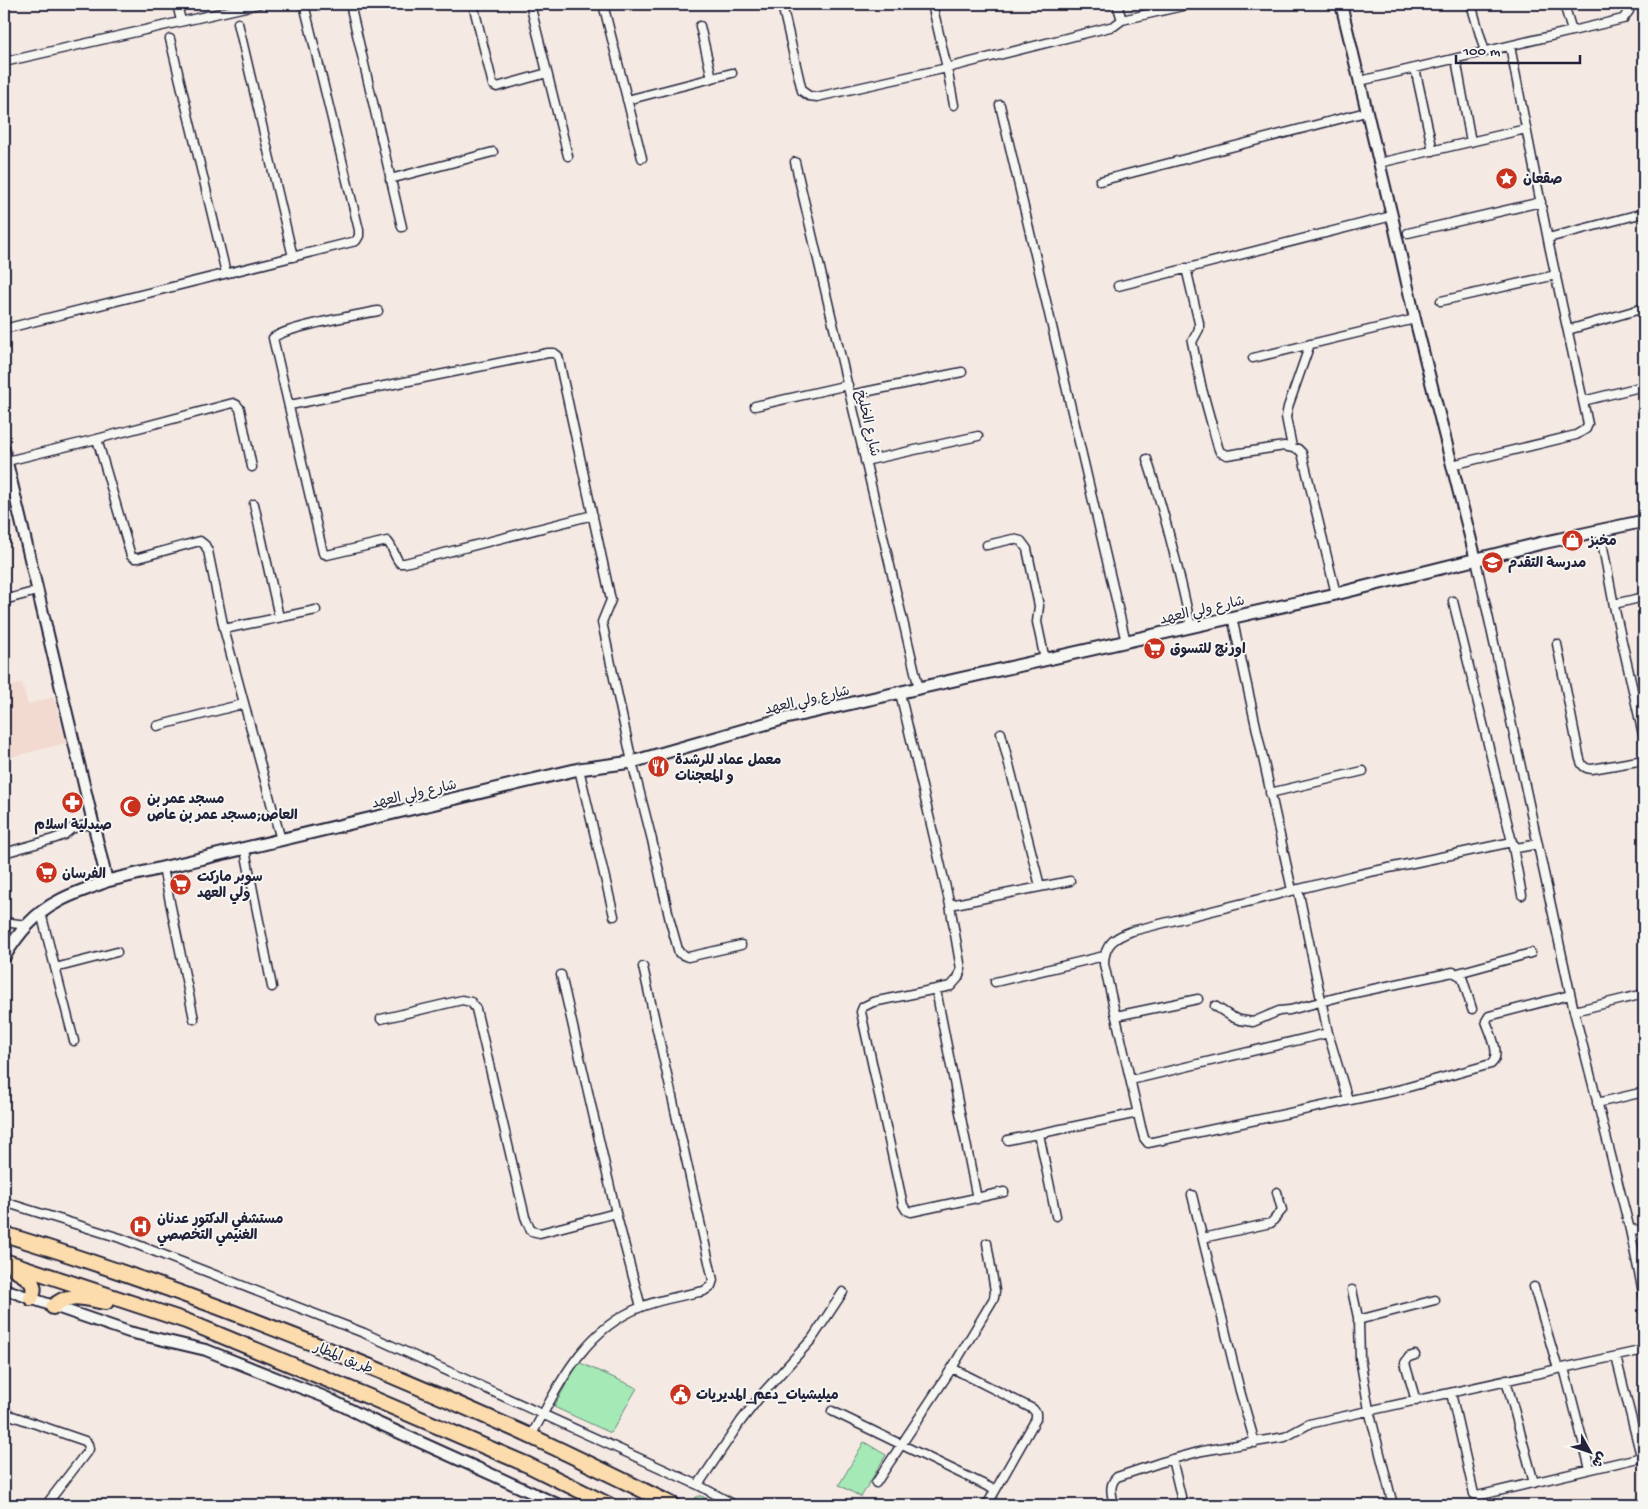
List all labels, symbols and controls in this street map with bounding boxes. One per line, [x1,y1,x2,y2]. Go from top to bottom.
scale bar [1456,32,1579,64]
text: 100 m [1462,43,1501,61]
place icon: صقعان [1495,166,1519,190]
place label: صقعان [1523,172,1562,189]
street label: شارع الخليخ [851,389,882,458]
shop icon: مخبز [1561,528,1585,552]
place label: مخبز [1587,534,1617,551]
school or university icon: مدرسة التقدم [1480,550,1504,574]
place label: مدرسة التقدم [1508,556,1586,573]
street label: شارع ولي العهد [1158,593,1247,631]
supermarket icon: اورنج للتسوق [1142,636,1166,660]
place label: اورنج للتسوق [1170,642,1246,659]
street label: شارع ولي العهد [763,683,852,721]
place label: معمل عماد للرشدة و المعجنات [675,753,781,786]
restaurant icon: معمل عماد للرشدة و المعجنات [647,755,671,779]
street label: شارع ولي العهد [370,777,459,815]
pharmacy icon: صيدلية اسلام [61,790,85,814]
place label: مسجد عمر بن العاص;مسجد عمر بن عاص [147,792,298,825]
mosque icon: مسجد عمر بن العاص;مسجد عمر بن عاص [119,794,143,818]
place label: صيدلية اسلام [34,818,112,835]
supermarket icon: الفرسان [34,861,58,885]
place label: الفرسان [62,867,106,884]
place label: سوبر ماركت ولي العهد [197,870,263,905]
supermarket icon: سوبر ماركت ولي العهد [169,872,193,896]
place label: مستشفي الدكتور عدنان الغنيمي التخصصي [157,1212,283,1247]
hospital icon: مستشفي الدكتور عدنان الغنيمي التخصصي [129,1214,153,1238]
street label: طريق المطار [310,1339,375,1379]
public building icon: ميليشيات_دعم_المديريات [668,1382,692,1406]
place label: ميليشيات_دعم_المديريات [696,1388,839,1405]
north arrow [1566,1426,1616,1476]
text: ش [1587,1447,1610,1470]

